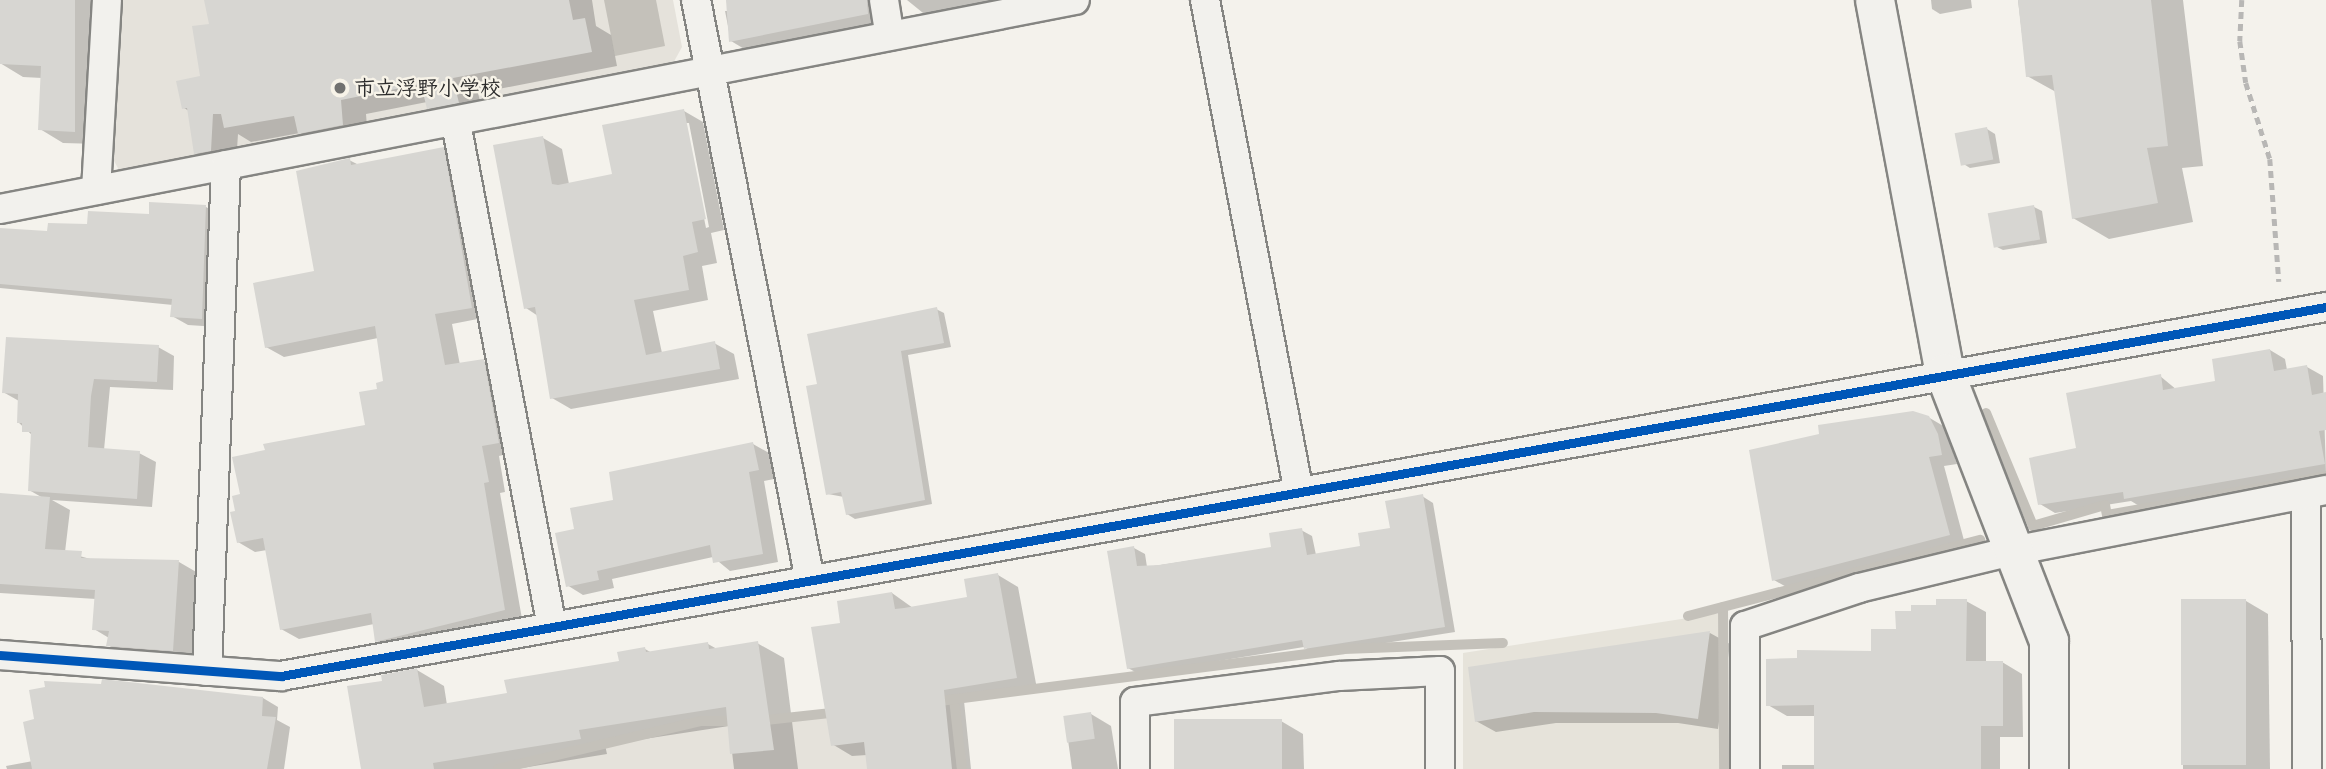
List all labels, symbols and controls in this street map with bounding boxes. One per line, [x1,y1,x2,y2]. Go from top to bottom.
place label: 市立浮野小学校 [354,75,501,101]
marker: 市立浮野小学校 [332,80,348,96]

